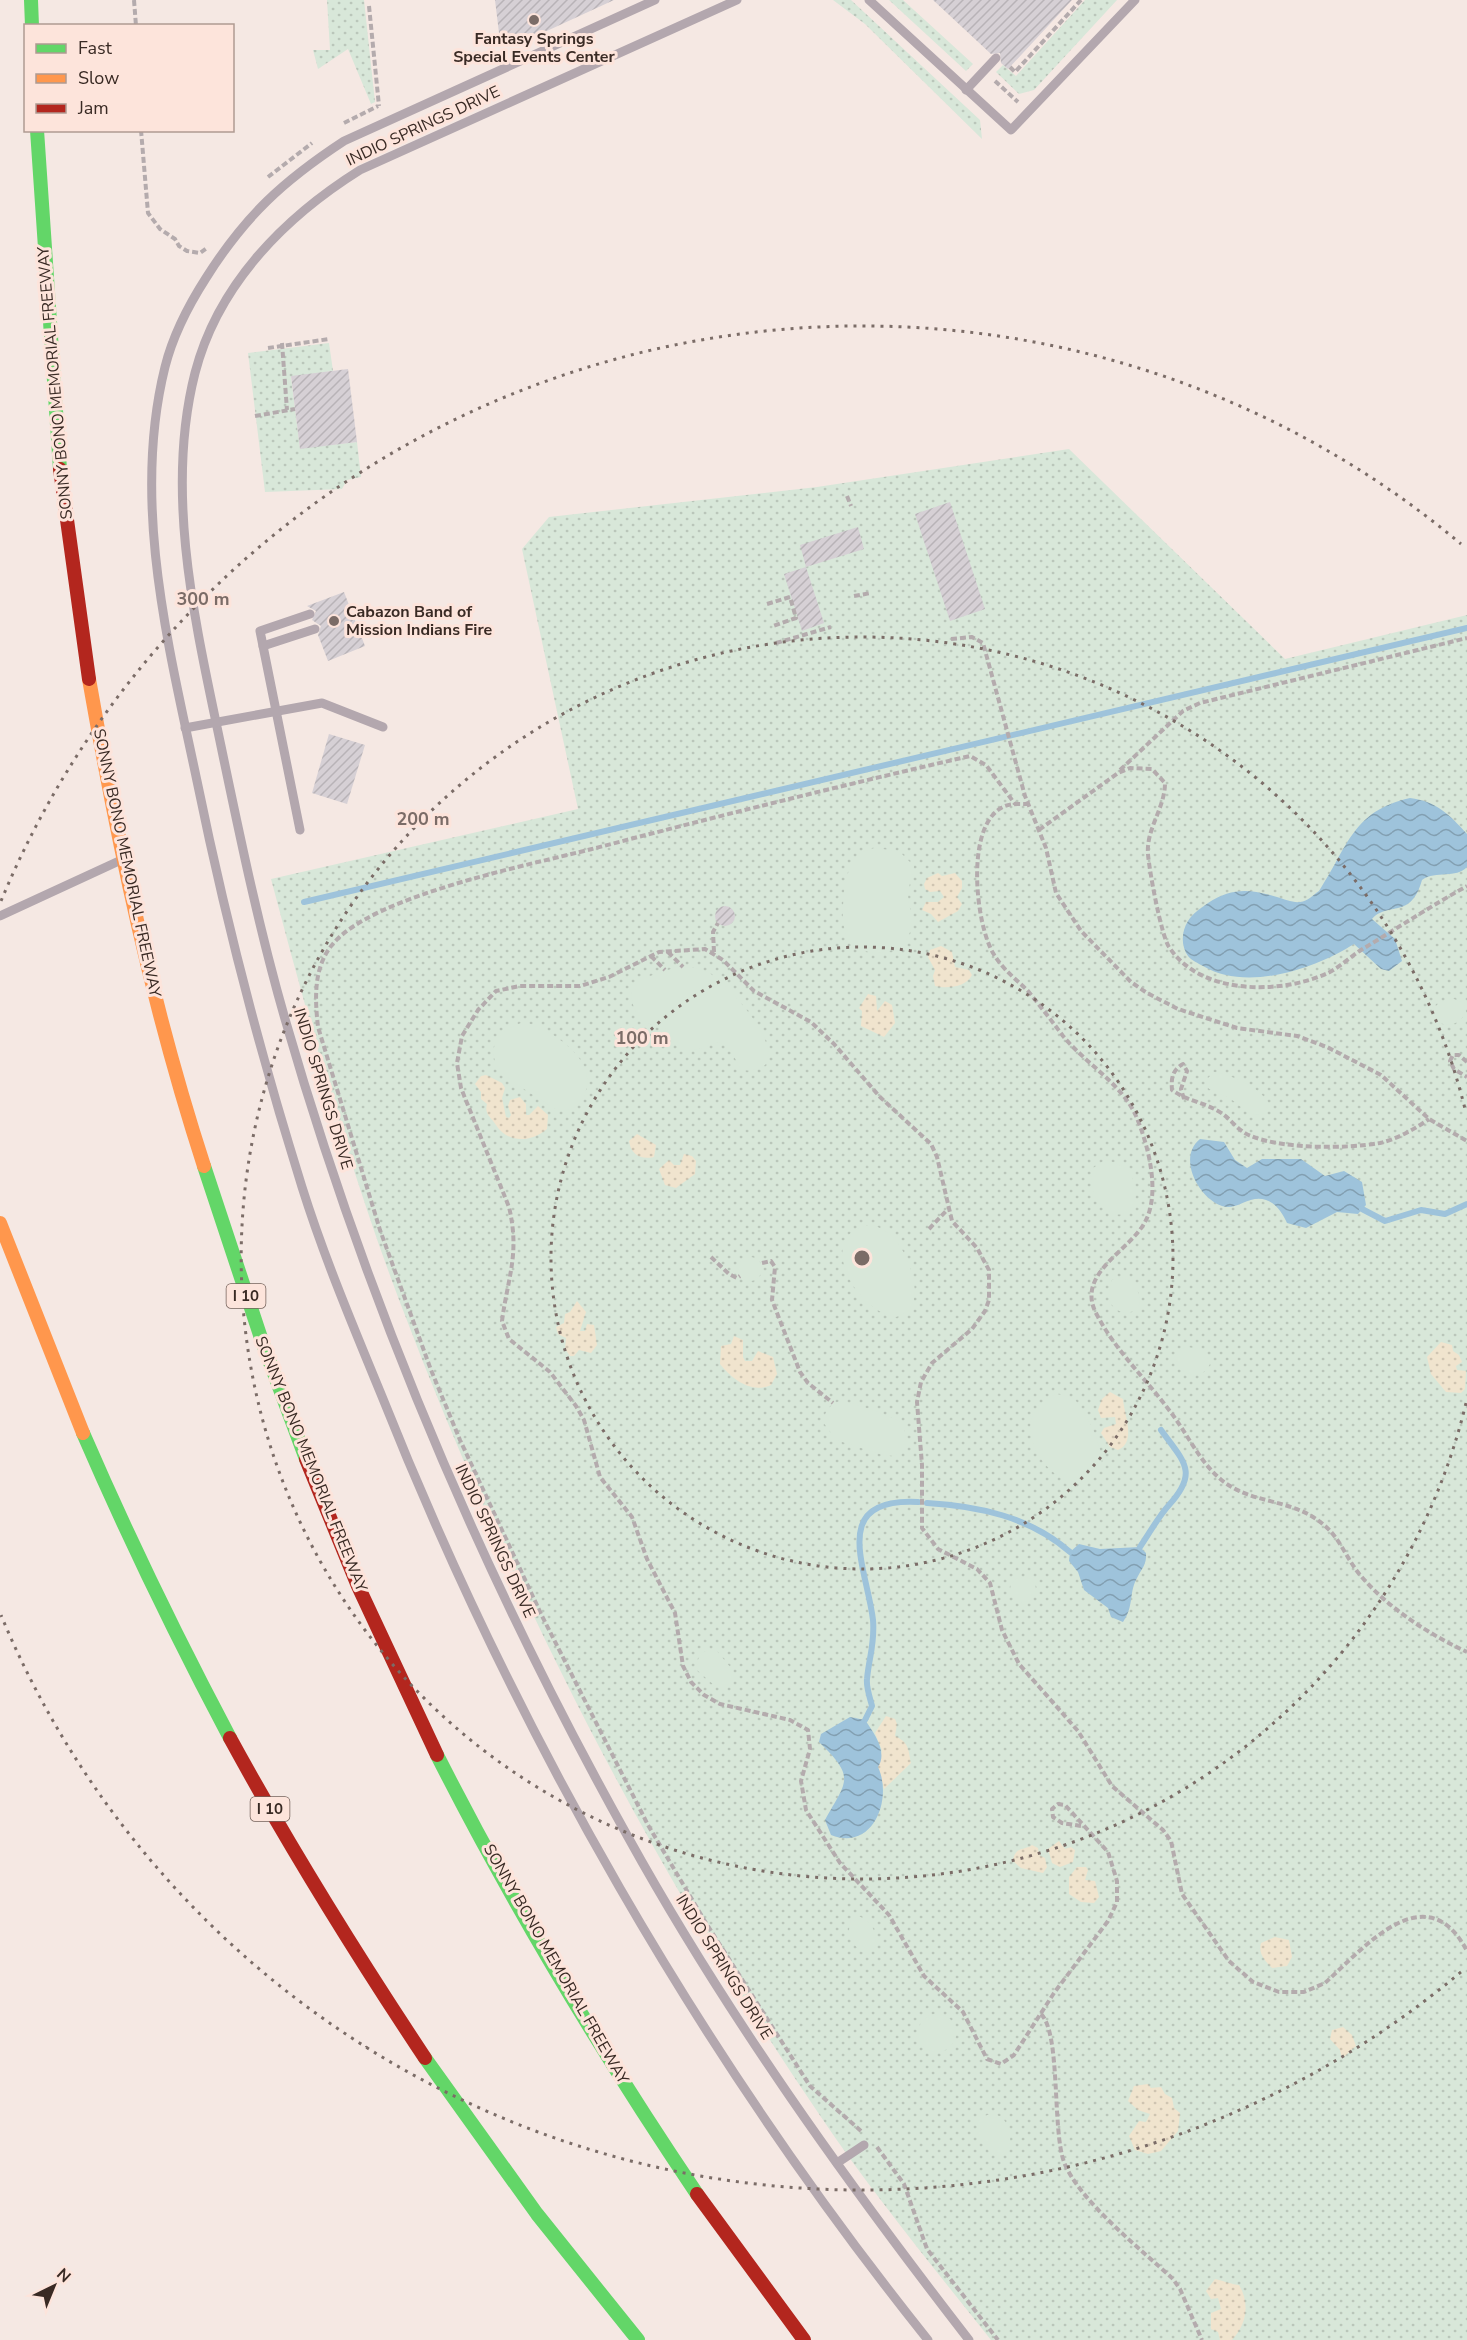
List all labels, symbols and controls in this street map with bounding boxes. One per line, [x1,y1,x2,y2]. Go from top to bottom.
marker: Fantasy Springs Special Events Center [527,13,541,27]
legend [24,24,234,132]
place label: Fantasy Springs Special Events Center [453,28,615,68]
text: Fast [78,36,113,60]
text: Slow [78,66,119,90]
street label: INDIO SPRINGS DRIVE [342,81,504,171]
text: Jam [77,96,109,120]
street label: SONNY BONO MEMORIAL FREEWAY [32,245,78,520]
text: 300 m [176,587,230,611]
place label: Cabazon Band of Mission Indians Fire [346,601,493,641]
marker: Cabazon Band of Mission Indians Fire [327,614,341,628]
street label: SONNY BONO MEMORIAL FREEWAY [88,727,166,1000]
text: 200 m [396,807,450,831]
street label: INDIO SPRINGS DRIVE [288,1006,358,1172]
text: 100 m [615,1026,669,1050]
centre of rings [852,1248,872,1268]
road number: I 10 [226,1284,266,1308]
street label: SONNY BONO MEMORIAL FREEWAY [249,1333,373,1596]
street label: INDIO SPRINGS DRIVE [450,1460,540,1622]
road number: I 10 [250,1797,290,1821]
street label: SONNY BONO MEMORIAL FREEWAY [478,1840,634,2088]
street label: INDIO SPRINGS DRIVE [670,1890,778,2044]
north arrow [24,2256,84,2316]
text: N [52,2264,75,2288]

